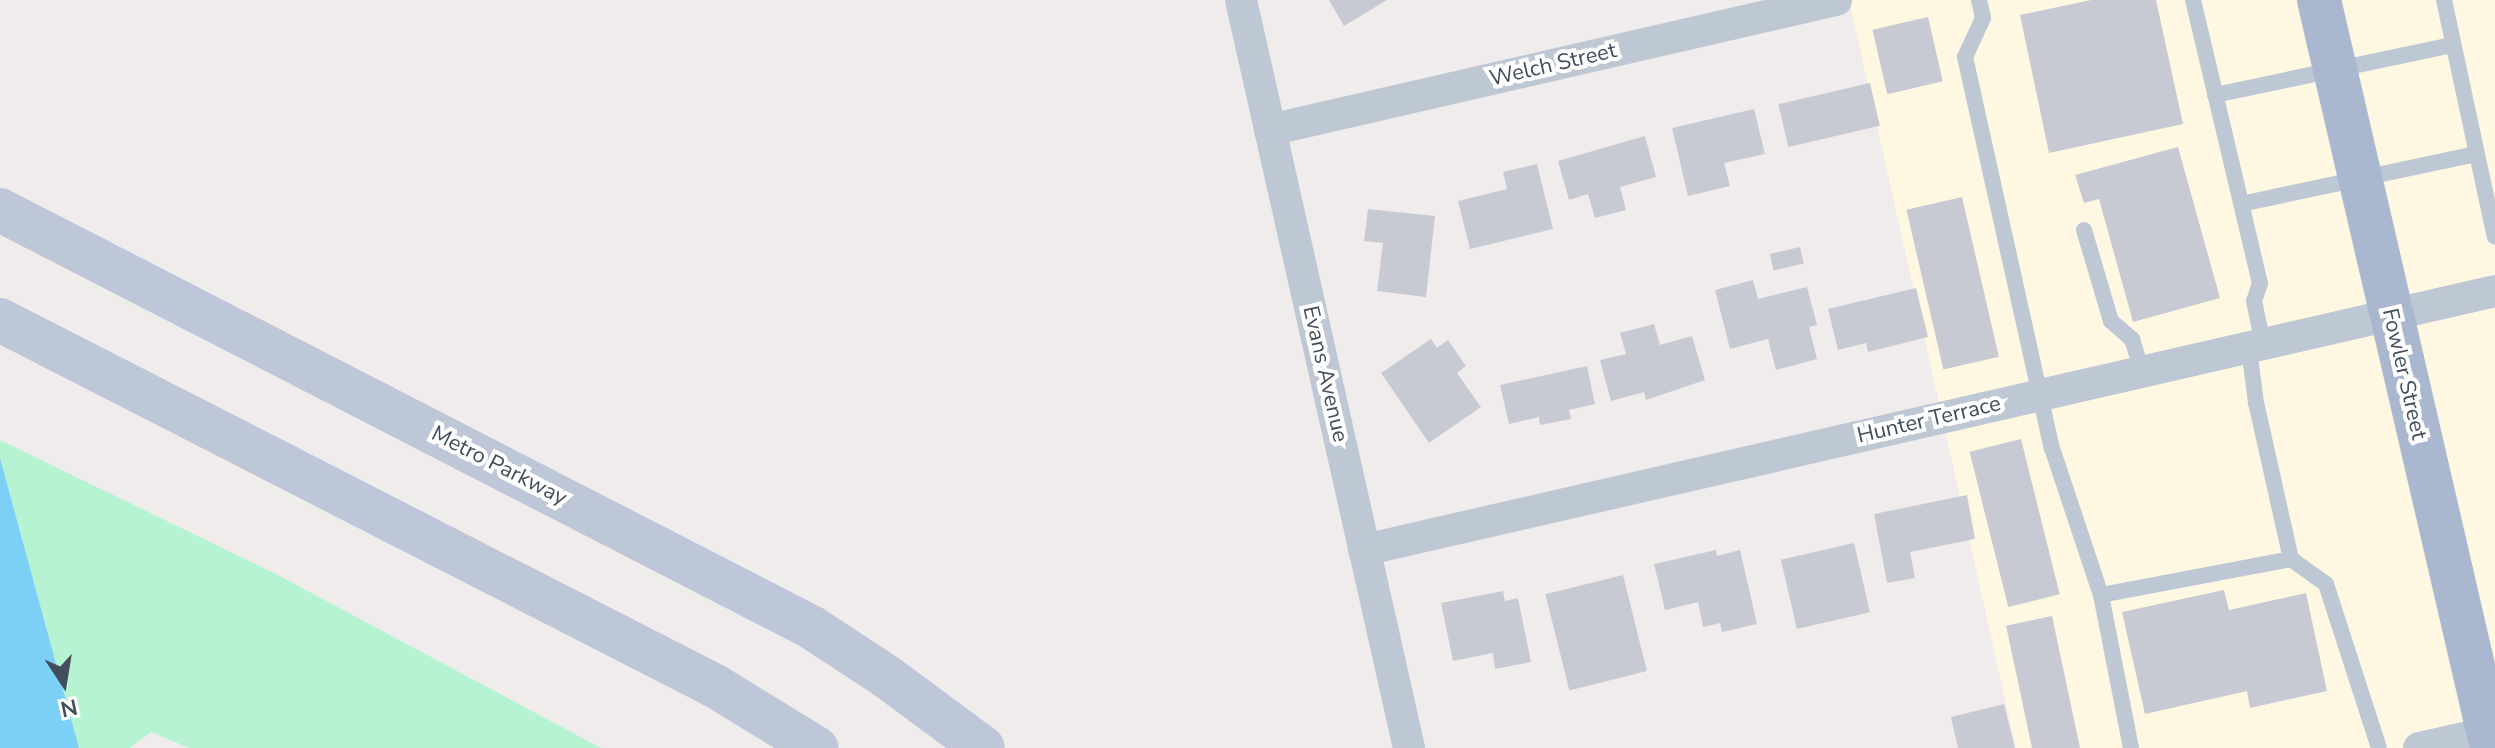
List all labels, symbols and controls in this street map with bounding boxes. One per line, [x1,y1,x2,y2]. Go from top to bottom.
street label: Welch Street [1487,38,1619,92]
street label: Evans Avenue [1297,303,1353,445]
street label: Fowler Street [2376,306,2432,442]
street label: Hunter Terrace [1855,391,2003,449]
street label: Metro Parkway [427,421,571,511]
north arrow [24,644,104,724]
text: N [58,691,80,724]

